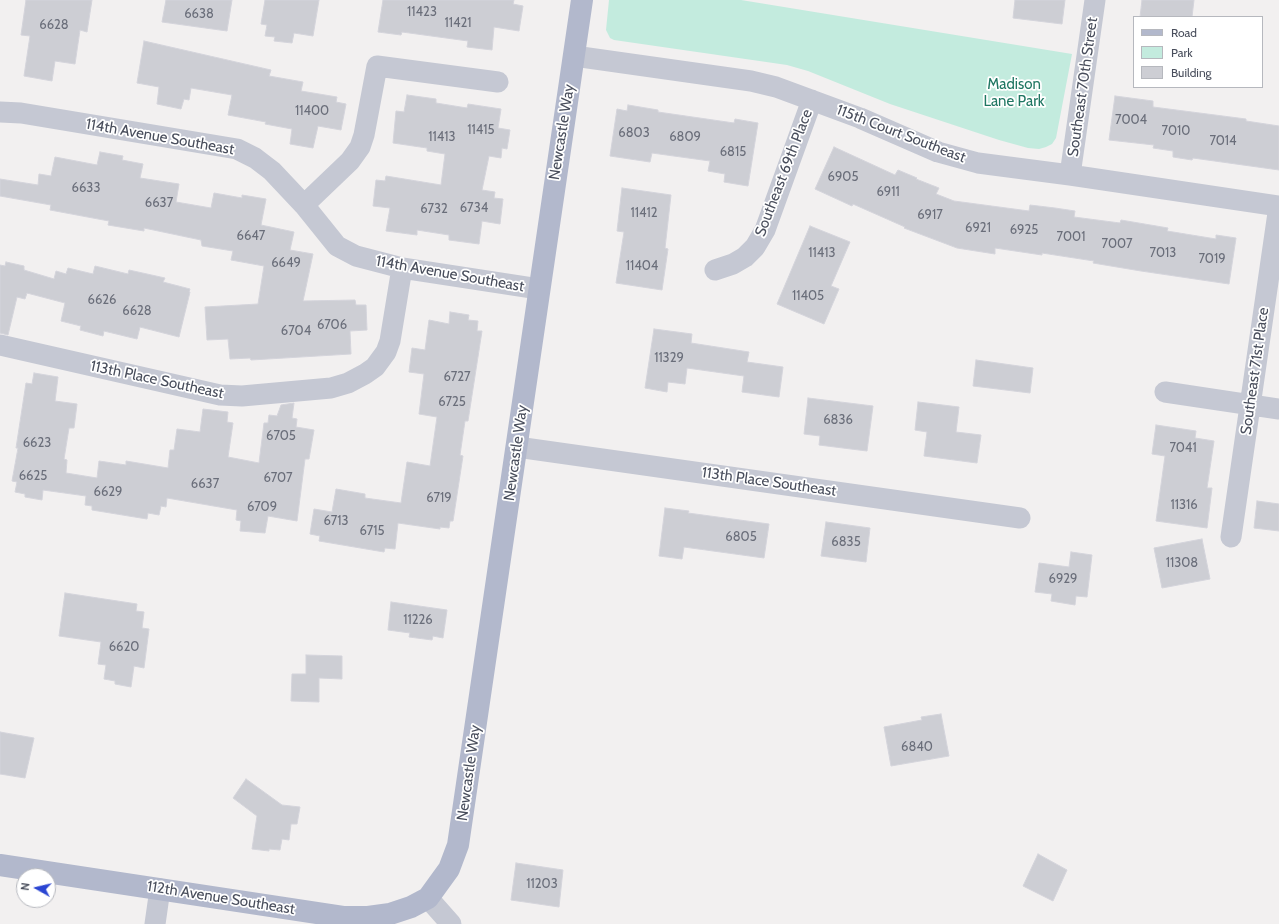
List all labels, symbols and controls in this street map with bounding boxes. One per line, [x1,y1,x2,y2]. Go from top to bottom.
house number: 11423 [407,4,437,20]
house number: 6638 [184,6,214,22]
house number: 11421 [444,15,472,31]
street label: Southeast 70th Street [1064,16,1102,158]
legend [1133,16,1263,88]
house number: 6628 [39,17,69,33]
text: Road [1171,25,1197,40]
text: Park [1171,45,1193,60]
text: Building [1171,65,1212,80]
park label: Madison Lane Park [983,76,1045,111]
street label: Newcastle Way [546,83,578,181]
street label: 115th Court Southeast [834,101,968,167]
house number: 11400 [295,103,329,119]
street label: Southeast 69th Place [751,107,817,239]
house number: 7004 [1115,112,1147,128]
street label: 114th Avenue Southeast [85,115,235,159]
house number: 11415 [467,122,495,138]
house number: 7010 [1162,123,1190,139]
house number: 6803 [618,125,650,141]
house number: 11413 [428,129,456,145]
house number: 6809 [669,129,701,145]
house number: 7014 [1209,133,1237,149]
house number: 6815 [720,144,746,160]
house number: 6905 [828,169,858,185]
house number: 6633 [72,180,100,196]
house number: 6911 [876,184,900,200]
house number: 6637 [145,195,173,211]
house number: 6734 [460,200,488,216]
house number: 6732 [420,201,448,217]
house number: 11412 [630,205,658,221]
house number: 6917 [917,207,943,223]
house number: 6921 [965,220,991,236]
house number: 6925 [1010,222,1038,238]
house number: 6647 [237,228,265,244]
house number: 7001 [1057,229,1085,245]
house number: 7007 [1102,236,1132,252]
house number: 11413 [808,245,836,261]
house number: 7013 [1150,245,1176,261]
house number: 7019 [1198,251,1226,267]
street label: 114th Avenue Southeast [375,252,525,296]
house number: 6649 [271,255,301,271]
house number: 11404 [626,258,658,274]
house number: 11405 [792,288,824,304]
house number: 6626 [88,292,116,308]
house number: 6628 [122,303,152,319]
street label: Southeast 71st Place [1237,306,1273,436]
house number: 6706 [317,317,347,333]
house number: 6704 [281,323,311,339]
house number: 11329 [654,350,684,366]
street label: 113th Place Southeast [89,357,225,403]
house number: 6727 [443,369,471,385]
house number: 6725 [438,394,466,410]
street label: Newcastle Way [500,404,532,502]
house number: 6836 [823,412,853,428]
house number: 6705 [266,428,296,444]
house number: 6623 [23,435,51,451]
house number: 7041 [1169,440,1197,456]
street label: 113th Place Southeast [701,464,837,500]
house number: 6625 [19,468,47,484]
house number: 6707 [263,470,293,486]
house number: 6637 [191,476,219,492]
house number: 6629 [94,484,122,500]
house number: 6719 [426,490,452,506]
house number: 11316 [1170,497,1198,513]
house number: 6709 [247,499,277,515]
house number: 6713 [323,513,349,529]
house number: 6715 [359,523,385,539]
house number: 6805 [725,529,757,545]
house number: 6835 [831,534,861,550]
house number: 11308 [1166,555,1198,571]
house number: 6929 [1049,571,1077,587]
house number: 11226 [403,612,433,628]
house number: 6620 [109,639,139,655]
street label: Newcastle Way [453,724,485,822]
house number: 6840 [901,739,933,755]
north arrow [16,868,56,908]
house number: 11203 [526,876,558,892]
street label: 112th Avenue Southeast [146,877,296,919]
text: N [18,882,33,891]

